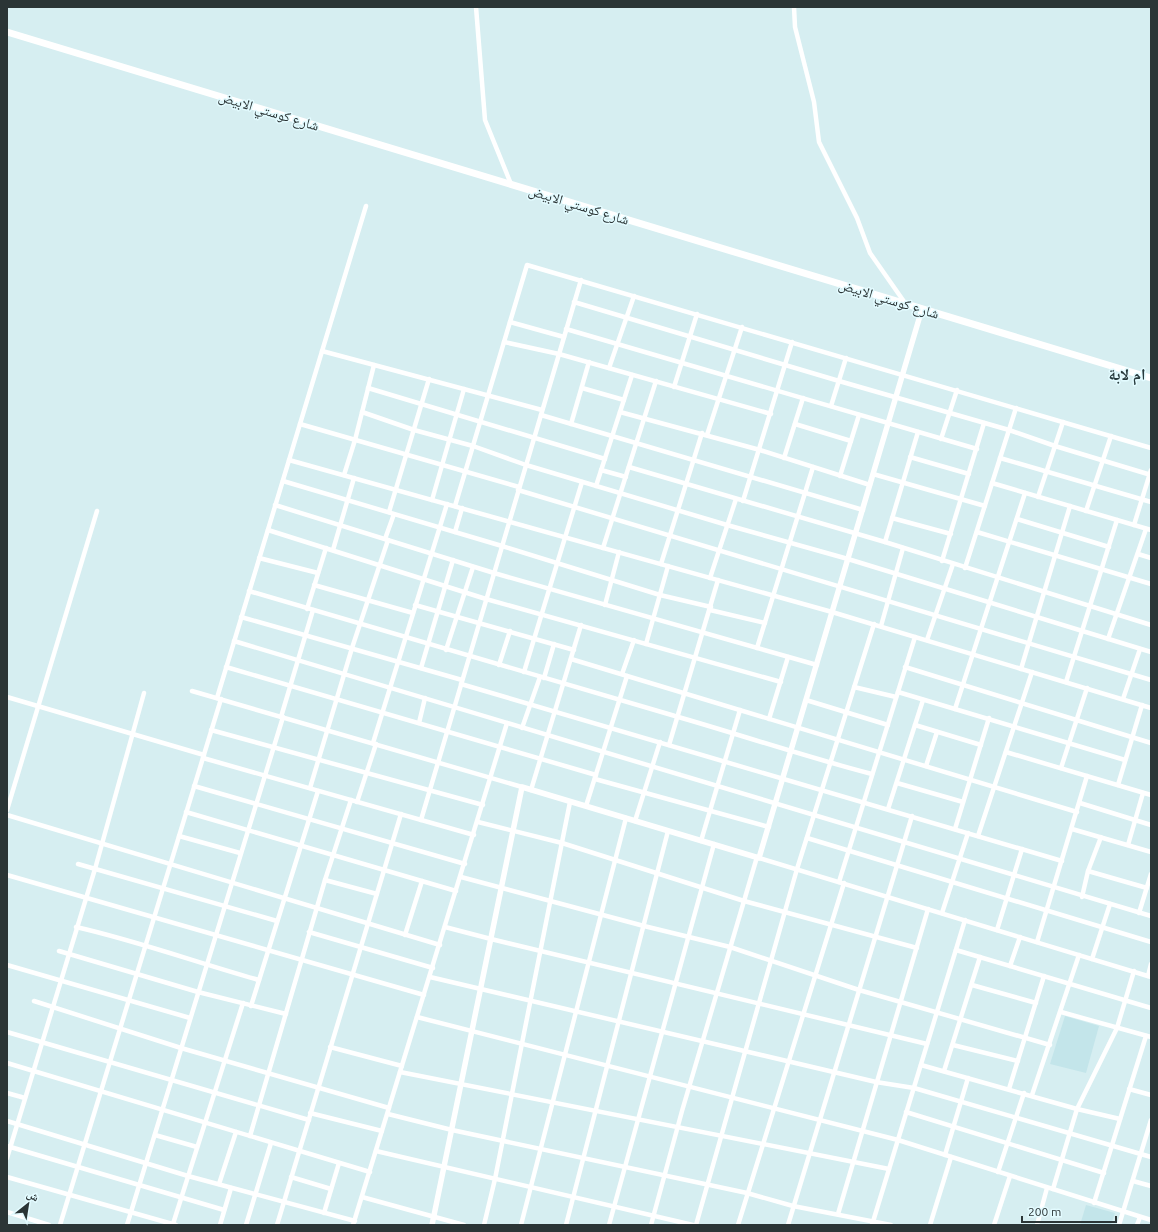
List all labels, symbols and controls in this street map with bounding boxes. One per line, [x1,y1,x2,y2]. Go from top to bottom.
street label: شارع كوستي الابيض [216,88,321,137]
street label: شارع كوستي الابيض [526,182,631,231]
street label: شارع كوستي الابيض [836,276,941,325]
district label: ام لابة [1109,365,1145,386]
north arrow [8,1184,48,1224]
text: ش [24,1187,41,1205]
scale bar [1022,1198,1116,1224]
text: 200 m [1028,1205,1061,1218]

